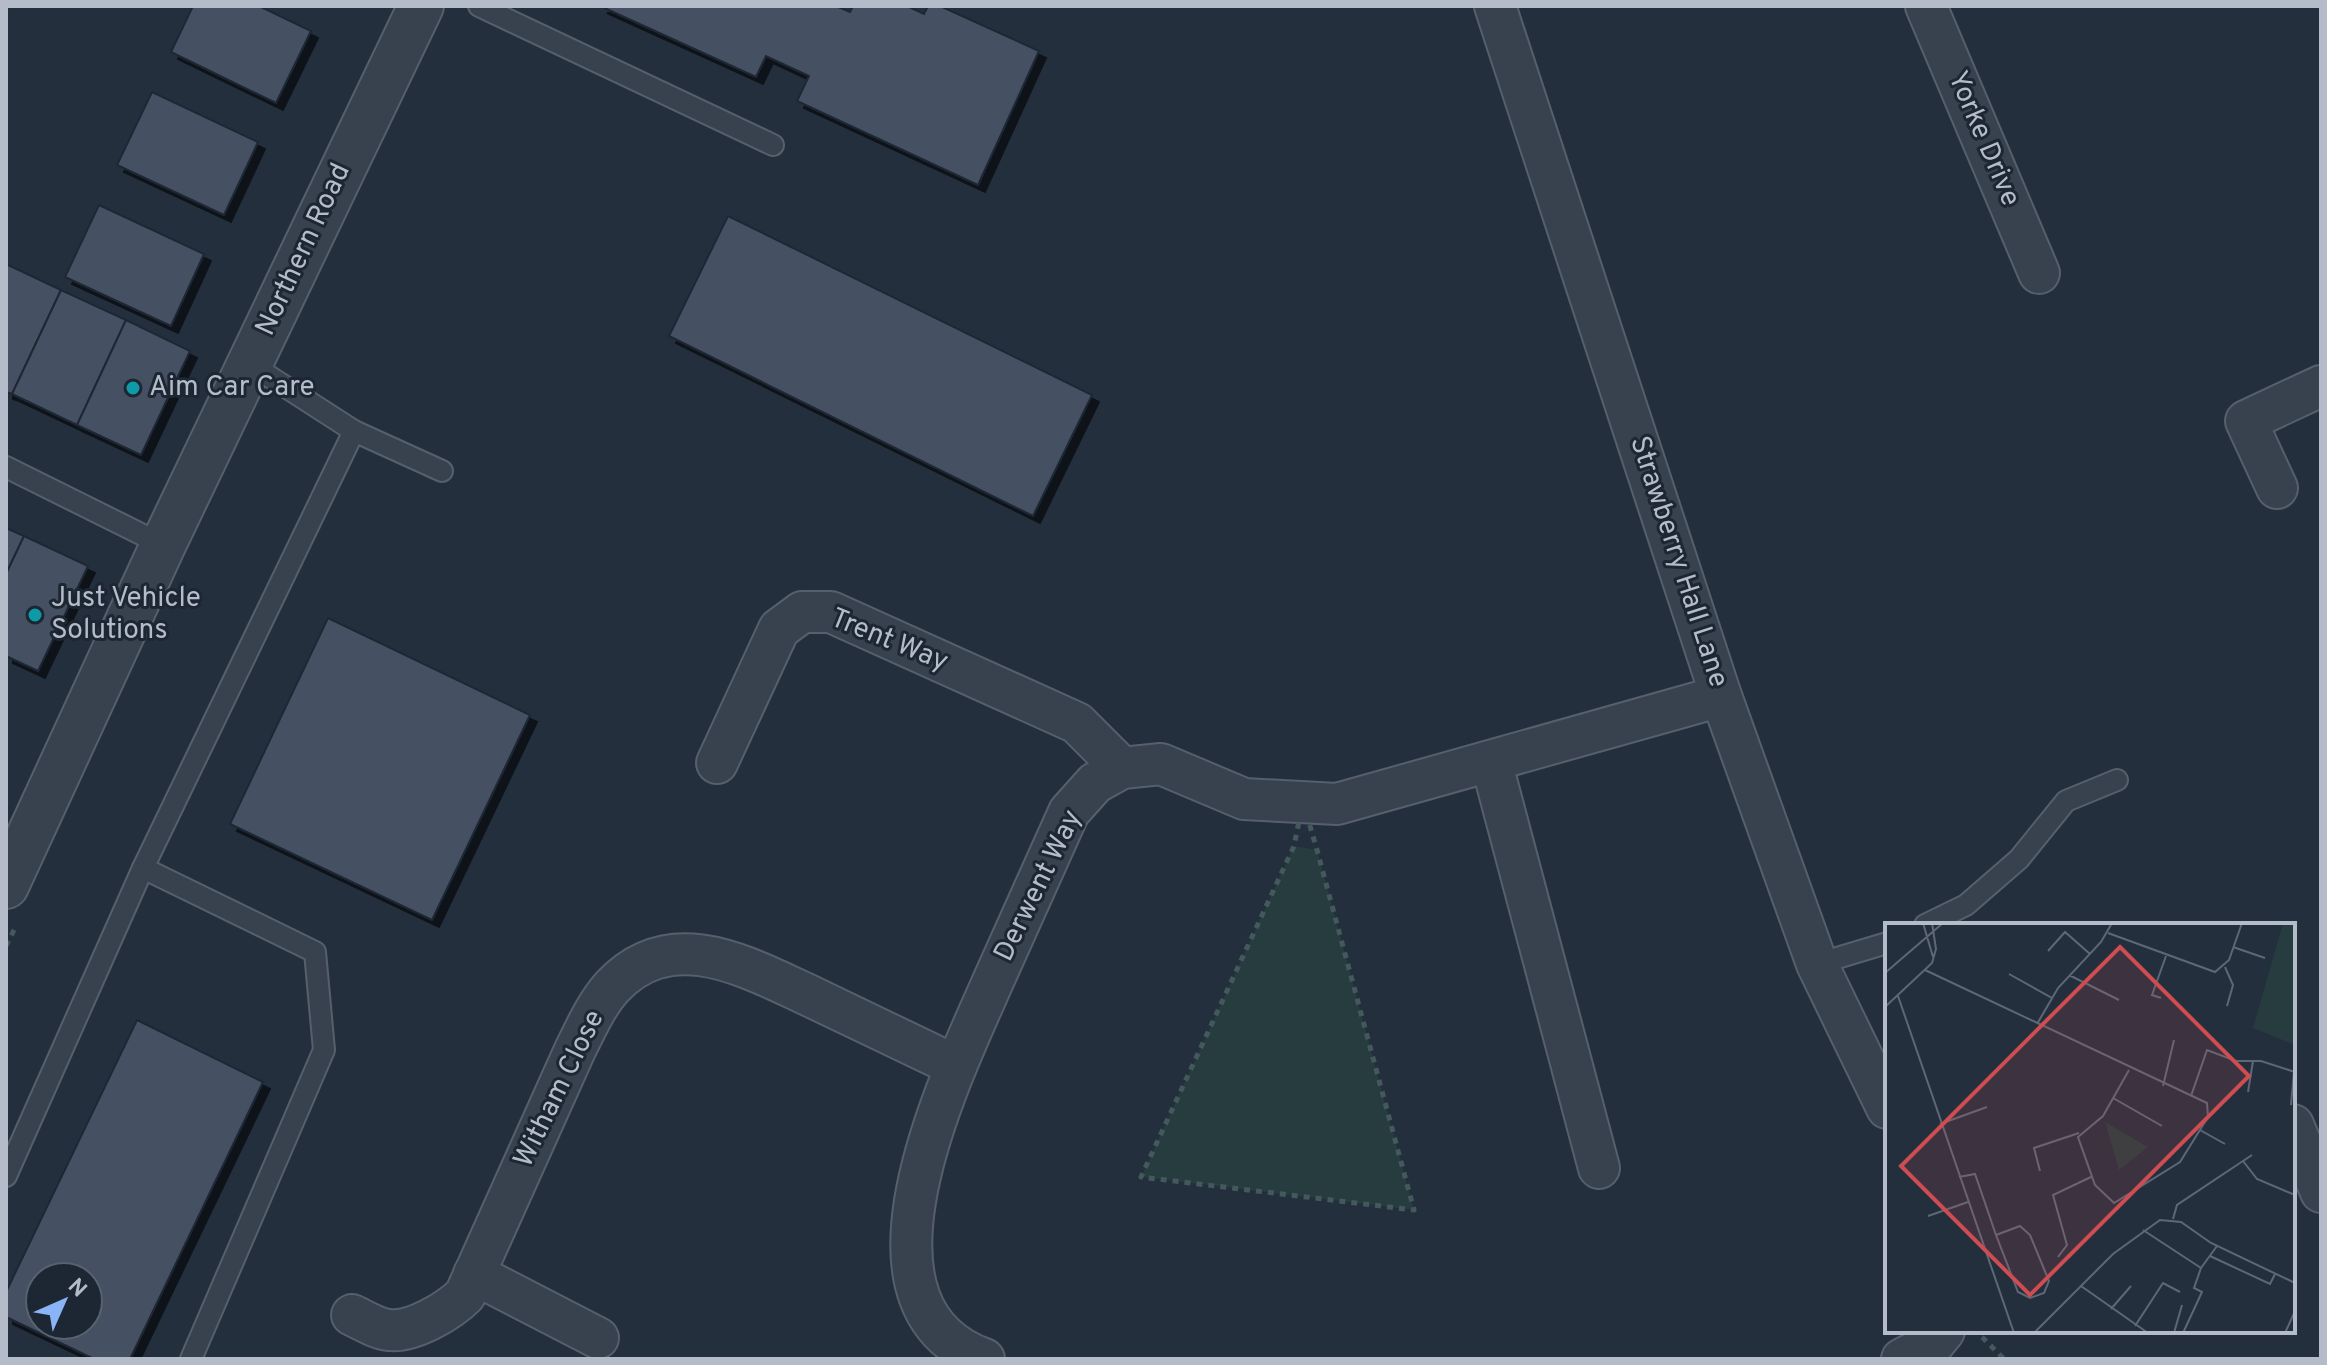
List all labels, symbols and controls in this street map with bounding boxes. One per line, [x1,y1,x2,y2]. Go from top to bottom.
street label: Yorke Drive [1938,66,2028,212]
street label: Northern Road [248,158,360,342]
place label: Aim Car Care [149,370,315,406]
marker: Aim Car Care [124,379,142,397]
street label: Strawberry Hall Lane [1620,432,1736,692]
place label: Just Vehicle Solutions [51,581,201,649]
street label: Trent Way [825,601,953,681]
marker: Just Vehicle Solutions [26,606,44,624]
street label: Derwent Way [987,804,1091,968]
inset map [1885,923,2295,1333]
street label: Witham Close [506,1004,614,1174]
north arrow [24,1261,104,1341]
text: N [61,1273,92,1304]

